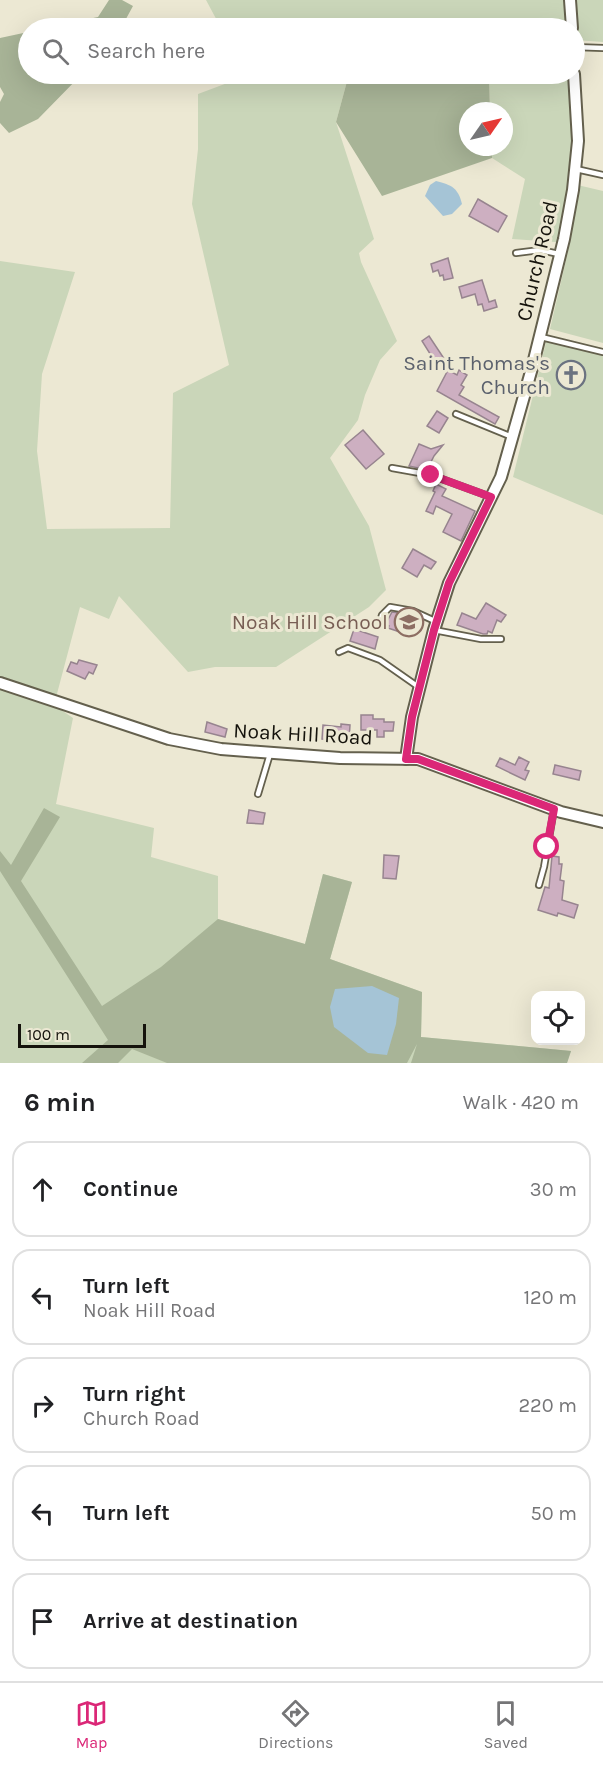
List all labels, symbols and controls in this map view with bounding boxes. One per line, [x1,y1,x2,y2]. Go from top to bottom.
search box [18,18,585,84]
icon: search [39,35,72,68]
text: Search here [87,38,205,64]
north arrow [459,102,513,156]
street label: Church Road [512,199,562,323]
place label: Saint Thomas's Church [403,351,550,399]
church icon: Saint Thomas's Church [555,359,587,391]
route end [417,461,443,487]
school or university icon: Noak Hill School [393,606,425,638]
place label: Noak Hill School [232,610,388,634]
street label: Noak Hill Road [233,718,373,750]
route start [533,833,559,859]
map controls [531,991,585,1045]
button: locate [531,991,585,1045]
scale bar [18,1021,146,1048]
text: 100 m [27,1025,70,1044]
text: 6 min [24,1087,96,1118]
text: Walk · 420 m [463,1091,579,1114]
icon: ahead [26,1173,59,1206]
text: Continue [83,1176,178,1202]
text: 30 m [530,1178,577,1201]
text: Turn left [83,1273,170,1299]
icon: left [26,1281,59,1314]
text: 120 m [523,1286,577,1309]
text: Noak Hill Road [83,1299,216,1322]
text: Turn right [83,1381,186,1407]
icon: right [26,1389,59,1422]
text: 220 m [518,1394,577,1417]
text: Church Road [83,1407,200,1430]
icon: left [26,1497,59,1530]
text: Turn left [83,1500,170,1526]
text: 50 m [530,1502,577,1525]
icon: arrive [26,1605,59,1638]
text: Arrive at destination [83,1608,298,1634]
tab: Map [75,1697,108,1752]
tab: Directions [258,1697,333,1752]
tab: Saved [484,1697,528,1752]

